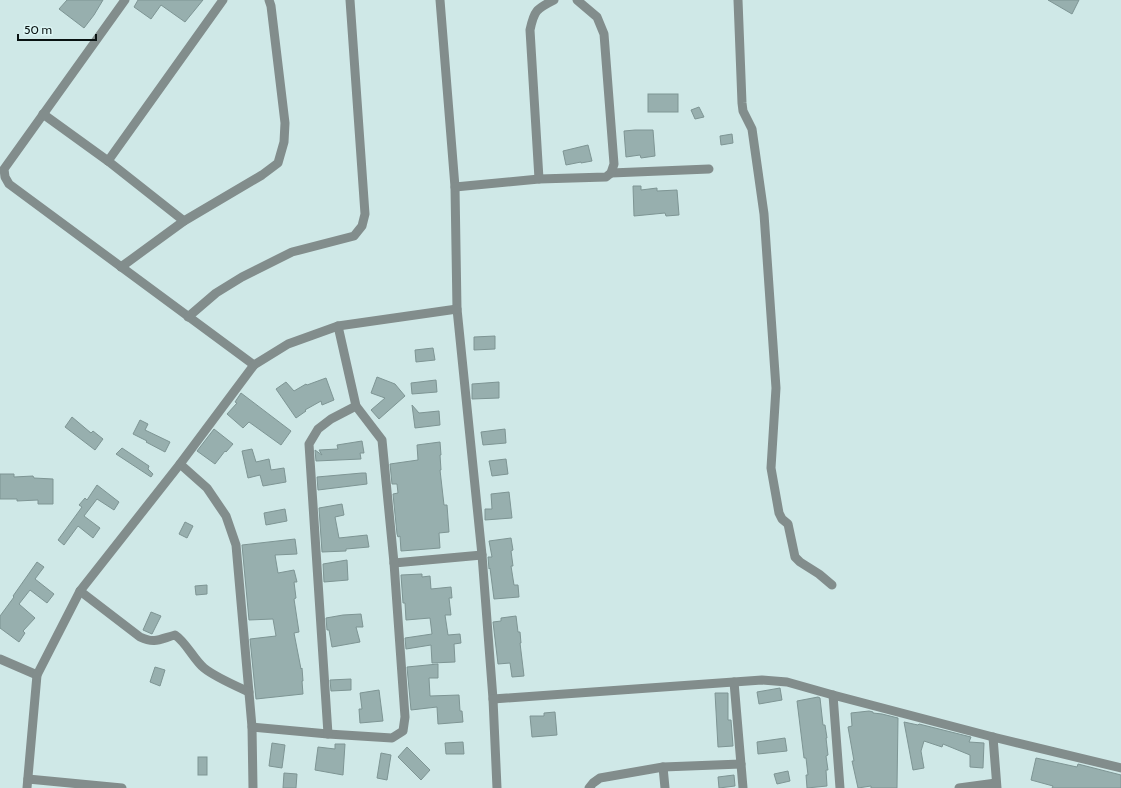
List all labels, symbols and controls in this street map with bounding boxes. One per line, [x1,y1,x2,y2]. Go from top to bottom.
scale bar [18,16,96,42]
text: 50 m [24,22,52,37]

